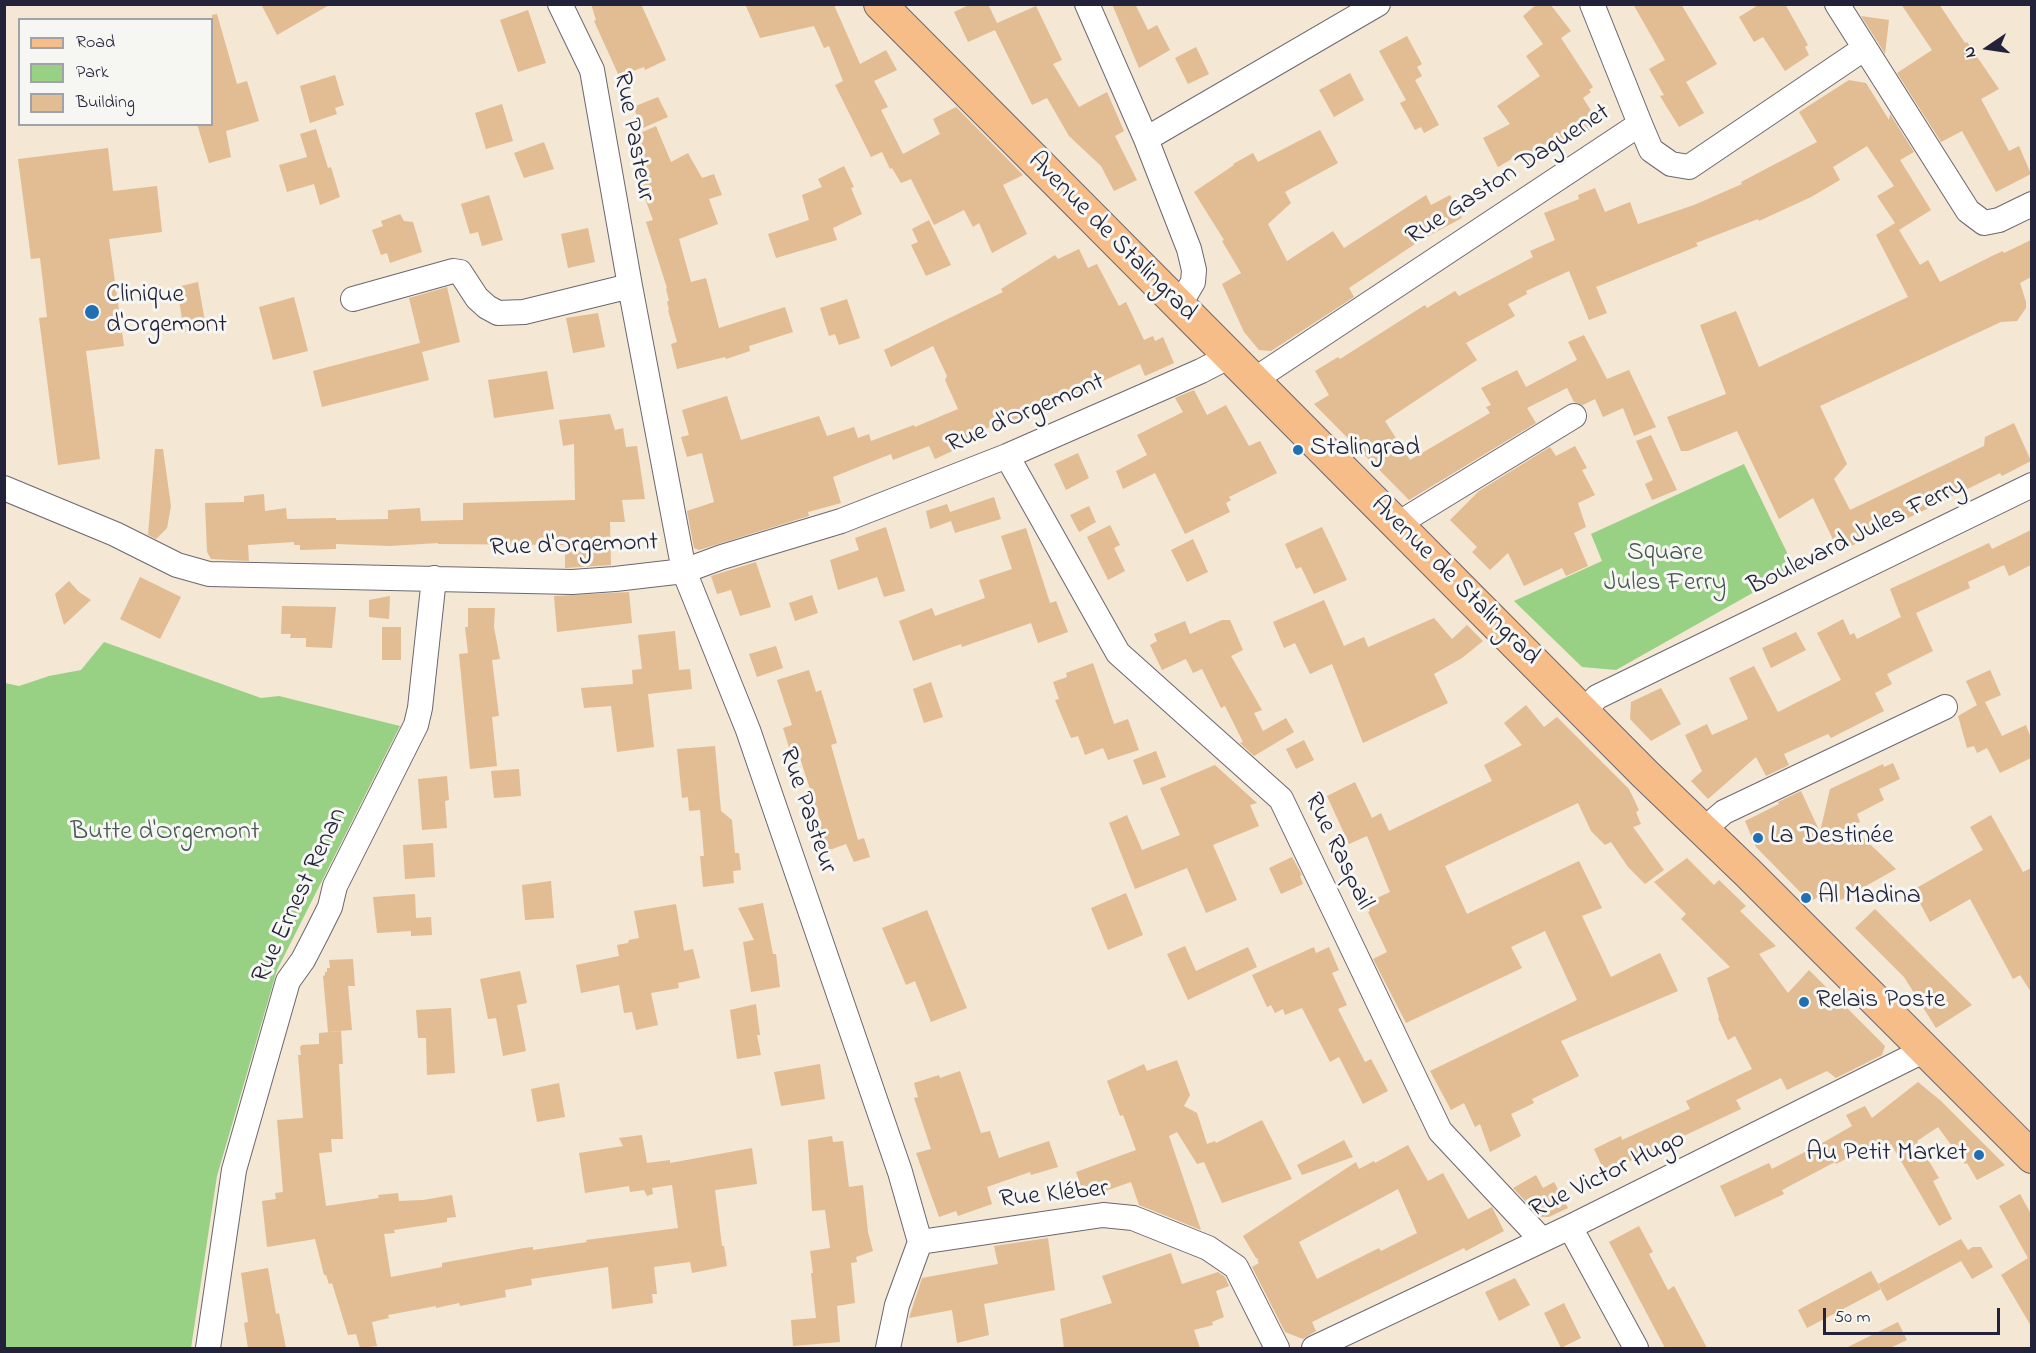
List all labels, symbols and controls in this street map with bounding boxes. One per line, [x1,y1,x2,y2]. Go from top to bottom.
legend [18,18,213,126]
north arrow [1958,18,2018,78]
text: Road [76,30,115,56]
text: N [1958,44,1983,60]
text: Park [76,60,109,86]
street label: Rue Pasteur [604,70,660,204]
text: Building [76,90,135,116]
street label: Rue Gaston Daguenet [1401,98,1617,254]
street label: Avenue de Stalingrad [1020,147,1202,329]
place label: Clinique d'Orgemont [106,281,227,342]
marker: Clinique d'Orgemont [83,303,101,321]
street label: Rue d'Orgemont [942,368,1110,462]
place label: Stalingrad [1310,434,1420,466]
marker: Stalingrad [1291,443,1305,457]
street label: Boulevard Jules Ferry [1743,472,1971,604]
street label: Avenue de Stalingrad [1363,491,1545,673]
street label: Rue d'Orgemont [489,528,659,566]
park label: Square Jules Ferry [1604,539,1726,600]
street label: Rue Pasteur [770,744,842,878]
street label: Rue Raspail [1295,788,1379,916]
street label: Rue Ernest Renan [247,803,355,989]
park label: Butte d'Orgemont [71,818,259,850]
place label: La Destinée [1770,822,1894,854]
marker: La Destinée [1751,831,1765,845]
place label: Al Madina [1818,882,1921,914]
marker: Al Madina [1799,891,1813,905]
place label: Relais Poste [1816,986,1945,1018]
marker: Relais Poste [1797,995,1811,1009]
street label: Rue Victor Hugo [1525,1125,1691,1227]
place label: Au Petit Market [1806,1139,1967,1171]
marker: Au Petit Market [1972,1148,1986,1162]
street label: Rue Kléber [998,1175,1110,1217]
scale bar [1826,1296,2003,1334]
text: 50 m [1834,1305,1871,1331]

